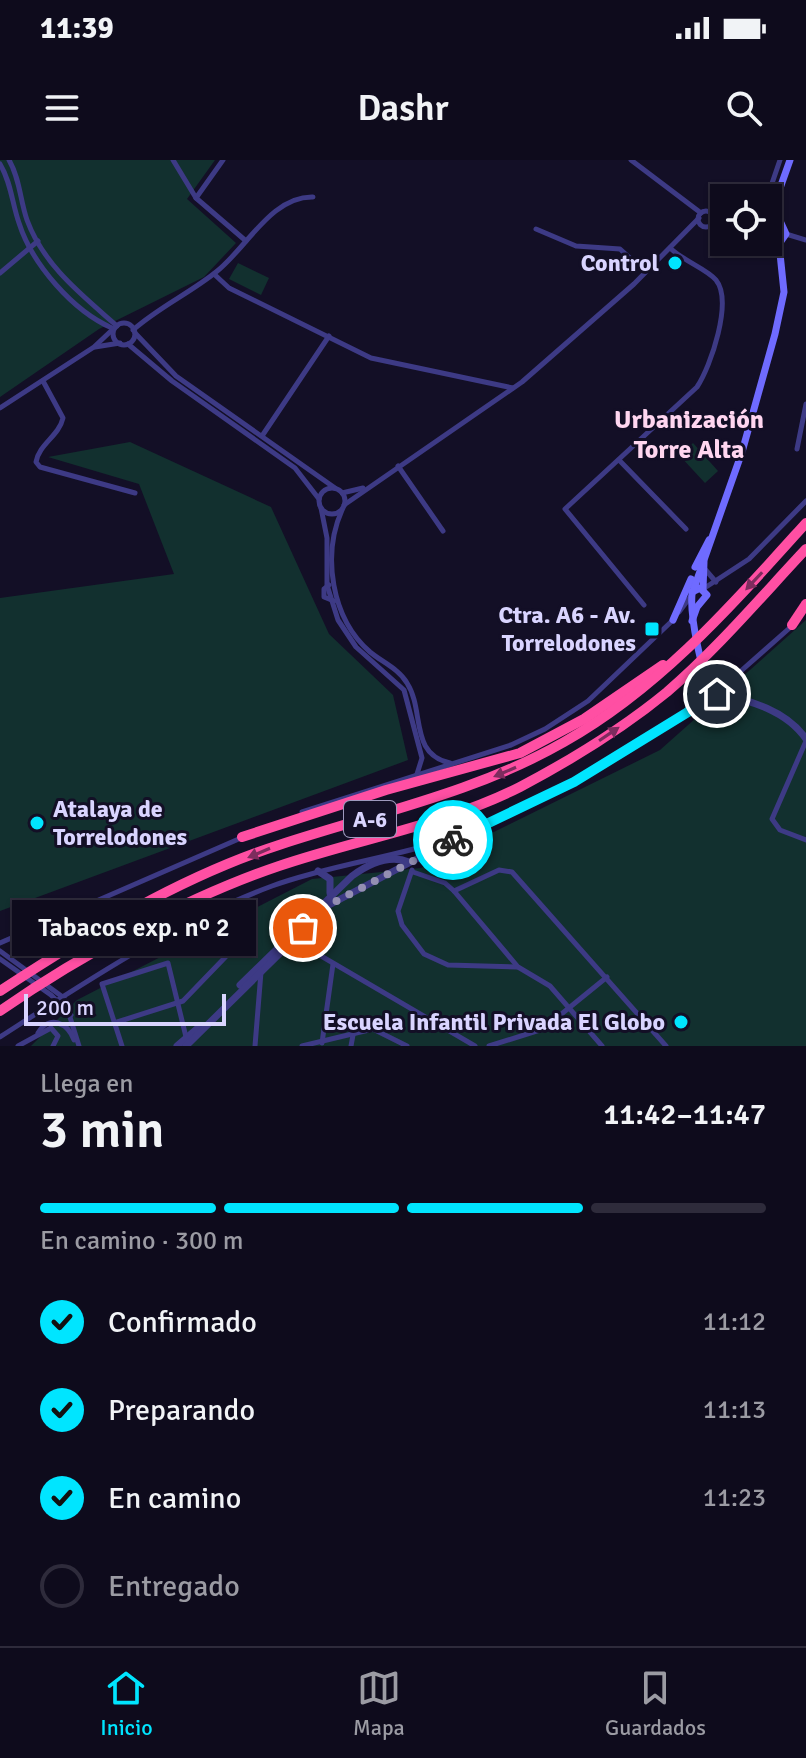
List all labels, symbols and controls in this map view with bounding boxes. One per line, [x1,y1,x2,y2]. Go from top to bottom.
text: 11:39 [40,10,114,47]
icon: menu [40,86,84,130]
text: Dashr [358,86,448,131]
icon: search [722,86,766,130]
map controls [710,184,782,256]
button: locate [710,184,782,256]
place label: Control [581,248,659,278]
marker: Control [666,254,684,272]
district label: Urbanización Torre Alta [614,404,764,466]
one-way arrow [745,571,763,590]
place label: Ctra. A6 - Av. Torrelodones [498,600,636,658]
marker: Ctra. A6 - Av. Torrelodones [643,620,661,638]
pin [683,660,751,728]
icon: home [695,672,739,716]
one-way arrow [598,727,620,742]
one-way arrow [493,765,517,778]
place label: Atalaya de Torrelodones [53,794,188,852]
courier [413,800,493,880]
road number: A-6 [344,801,396,837]
marker: Atalaya de Torrelodones [28,814,46,832]
icon: bike [431,818,475,862]
one-way arrow [247,847,271,860]
pin [269,894,337,962]
callout: Tabacos exp. nº 2 [11,900,255,956]
icon: bag [281,906,325,950]
text: Tabacos exp. nº 2 [38,912,230,944]
scale bar [24,990,226,1026]
text: 200 m [36,994,94,1021]
place label: Escuela Infantil Privada El Globo [323,1007,665,1037]
marker: Escuela Infantil Privada El Globo [672,1013,690,1031]
text: Llega en [40,1068,134,1100]
text: 11:42–11:47 [603,1096,766,1133]
text: 3 min [40,1098,165,1162]
text: En camino · 300 m [40,1225,243,1257]
icon: check [40,1300,84,1344]
text: Confirmado [108,1304,257,1341]
text: 11:12 [703,1306,766,1338]
icon: check [40,1388,84,1432]
text: Preparando [108,1392,255,1429]
text: 11:13 [703,1394,766,1426]
icon: check [40,1476,84,1520]
text: En camino [108,1480,241,1517]
text: 11:23 [703,1482,766,1514]
text: Entregado [108,1568,240,1605]
tab: Inicio [100,1666,153,1741]
tab: Mapa [353,1666,405,1741]
tab: Guardados [605,1666,706,1741]

